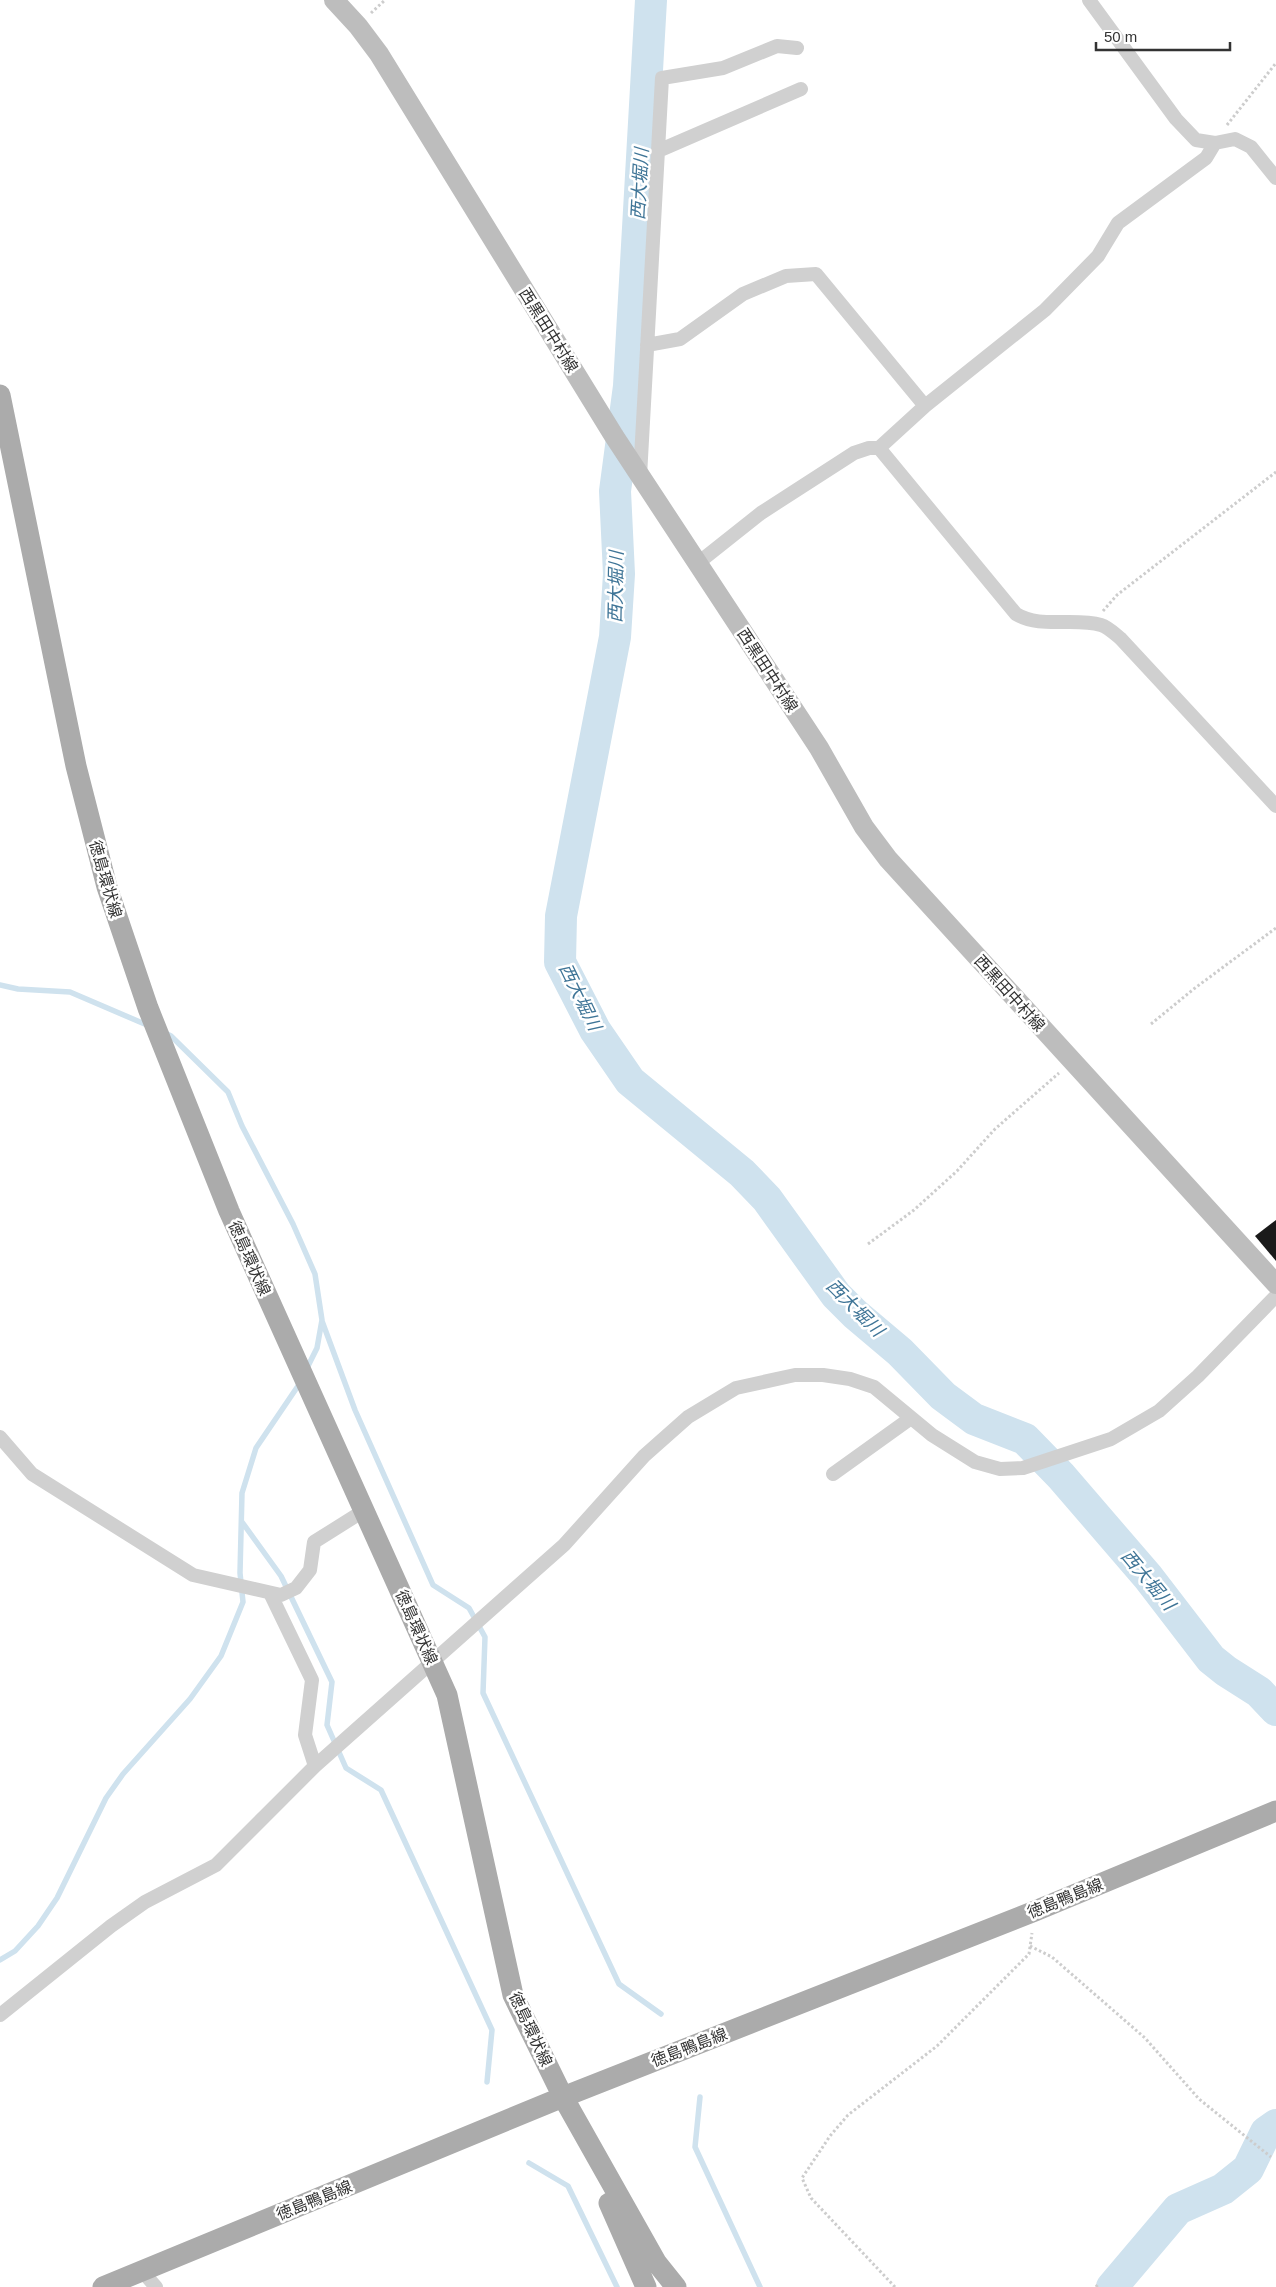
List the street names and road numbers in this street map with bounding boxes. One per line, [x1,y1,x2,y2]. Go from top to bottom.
street label: 西黒田中村線 [516,285,581,375]
street label: 西黒田中村線 [734,625,801,715]
street label: 徳島環状線 [86,838,125,920]
street label: 西黒田中村線 [971,952,1048,1035]
street label: 徳島環状線 [226,1218,274,1298]
street label: 徳島環状線 [393,1587,441,1667]
street label: 徳島鴨島線 [1025,1876,1105,1921]
street label: 徳島環状線 [506,1989,555,2069]
street label: 徳島鴨島線 [649,2025,730,2070]
street label: 徳島鴨島線 [274,2178,354,2223]

